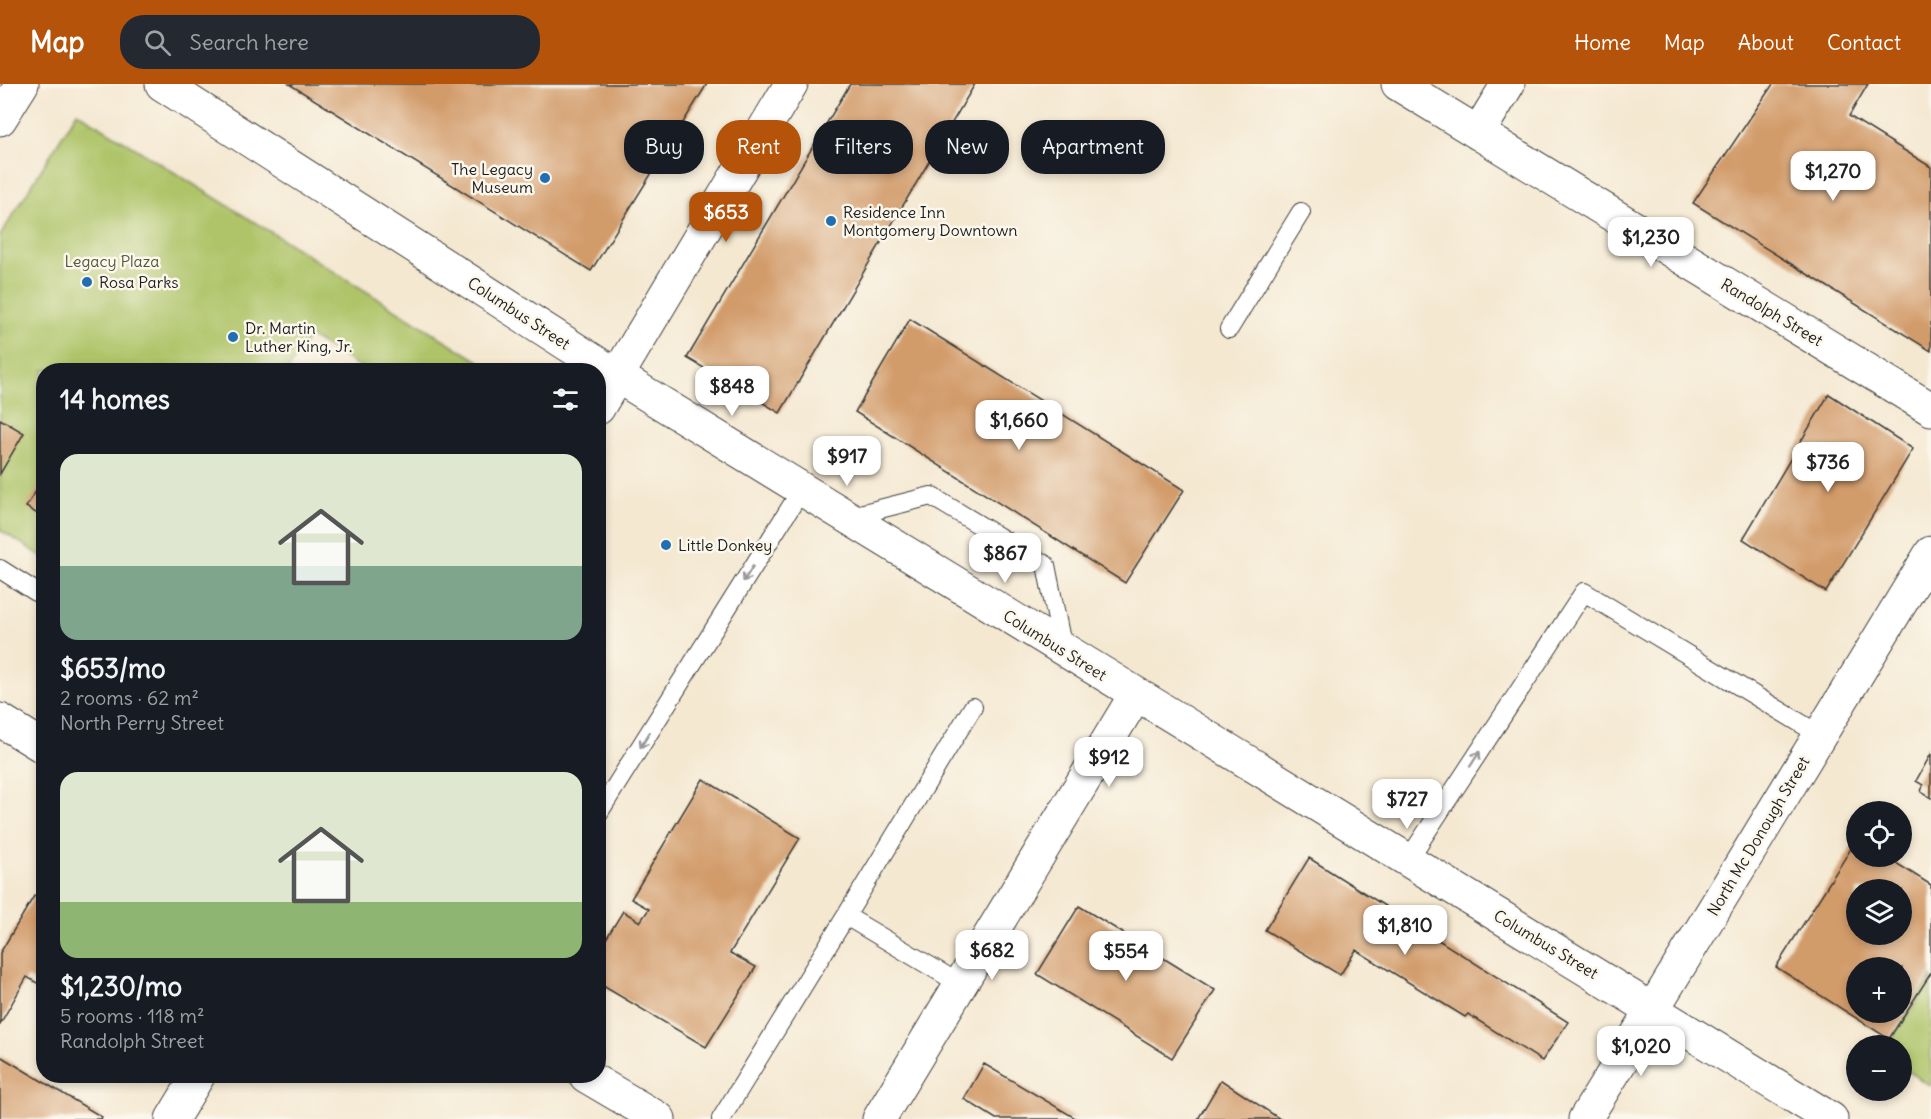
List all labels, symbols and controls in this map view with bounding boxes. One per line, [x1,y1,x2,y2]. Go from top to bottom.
search box [120,15,540,69]
text: Map [30,24,84,60]
icon: search [141,26,174,59]
text: Search here [189,28,309,56]
text: Home [1574,29,1631,56]
text: Map [1664,29,1705,56]
text: About [1738,29,1794,56]
text: Contact [1827,29,1901,56]
chip: Buy [624,120,704,174]
chip: Rent [716,120,801,174]
chip: Filters [813,120,913,174]
chip: New [925,120,1009,174]
chip: Apartment [1021,120,1165,174]
pin: $1,270 [1784,151,1882,202]
text: $1,270 [1805,158,1861,183]
place label: The Legacy Museum [451,159,533,197]
marker: The Legacy Museum [538,171,552,185]
pin: $653 [690,192,762,243]
text: $653 [703,199,749,224]
place label: Residence Inn Montgomery Downtown [843,202,1018,240]
marker: Residence Inn Montgomery Downtown [824,214,838,228]
pin: $1,230 [1602,217,1700,268]
text: $1,230 [1622,224,1680,249]
park label: Legacy Plaza [65,251,159,271]
place label: Rosa Parks [99,272,179,292]
street label: Columbus Street [464,272,575,354]
street label: Randolph Street [1717,274,1827,351]
marker: Rosa Parks [80,275,94,289]
place label: Dr. Martin Luther King, Jr. [245,318,352,356]
marker: Dr. Martin Luther King, Jr. [226,330,240,344]
pin: $848 [696,366,768,417]
text: $848 [709,373,755,398]
text: 14 homes [60,383,170,416]
icon: filters [549,383,582,416]
pin: $1,660 [970,400,1068,451]
text: $1,660 [989,407,1049,432]
pin: $917 [811,436,883,487]
pin: $736 [1792,442,1864,493]
text: $917 [827,443,867,468]
text: $736 [1806,449,1850,474]
icon: home [267,493,375,601]
pin: $867 [969,533,1041,584]
place label: Little Donkey [678,535,772,555]
marker: Little Donkey [659,538,673,552]
text: $867 [983,540,1027,565]
one-way arrow [742,565,754,582]
street label: Columbus Street [1000,605,1111,685]
text: $653/mo [60,652,166,685]
text: 2 rooms · 62 m² [60,685,199,710]
text: North Perry Street [60,710,224,735]
one-way arrow [638,731,651,748]
pin: $912 [1073,737,1145,788]
text: $912 [1088,744,1130,769]
one-way arrow [1468,750,1481,767]
street label: North Mc Donough Street [1703,752,1814,919]
pin: $727 [1371,779,1443,830]
text: $727 [1386,786,1428,811]
map controls [1846,801,1912,1101]
button: locate [1846,801,1912,867]
icon: home [267,811,375,919]
button: layers [1846,879,1912,945]
pin: $1,810 [1356,905,1454,956]
street label: Columbus Street [1490,905,1602,983]
text: $1,810 [1377,912,1433,937]
pin: $682 [956,930,1028,981]
pin: $554 [1090,931,1162,982]
text: $682 [969,937,1015,962]
text: $554 [1103,938,1149,963]
button: + [1846,957,1912,1023]
text: $1,230/mo [60,970,182,1003]
text: 5 rooms · 118 m² [60,1003,205,1028]
pin: $1,020 [1592,1026,1690,1077]
text: Randolph Street [60,1028,204,1053]
text: $1,020 [1611,1033,1671,1058]
button: − [1846,1035,1912,1101]

